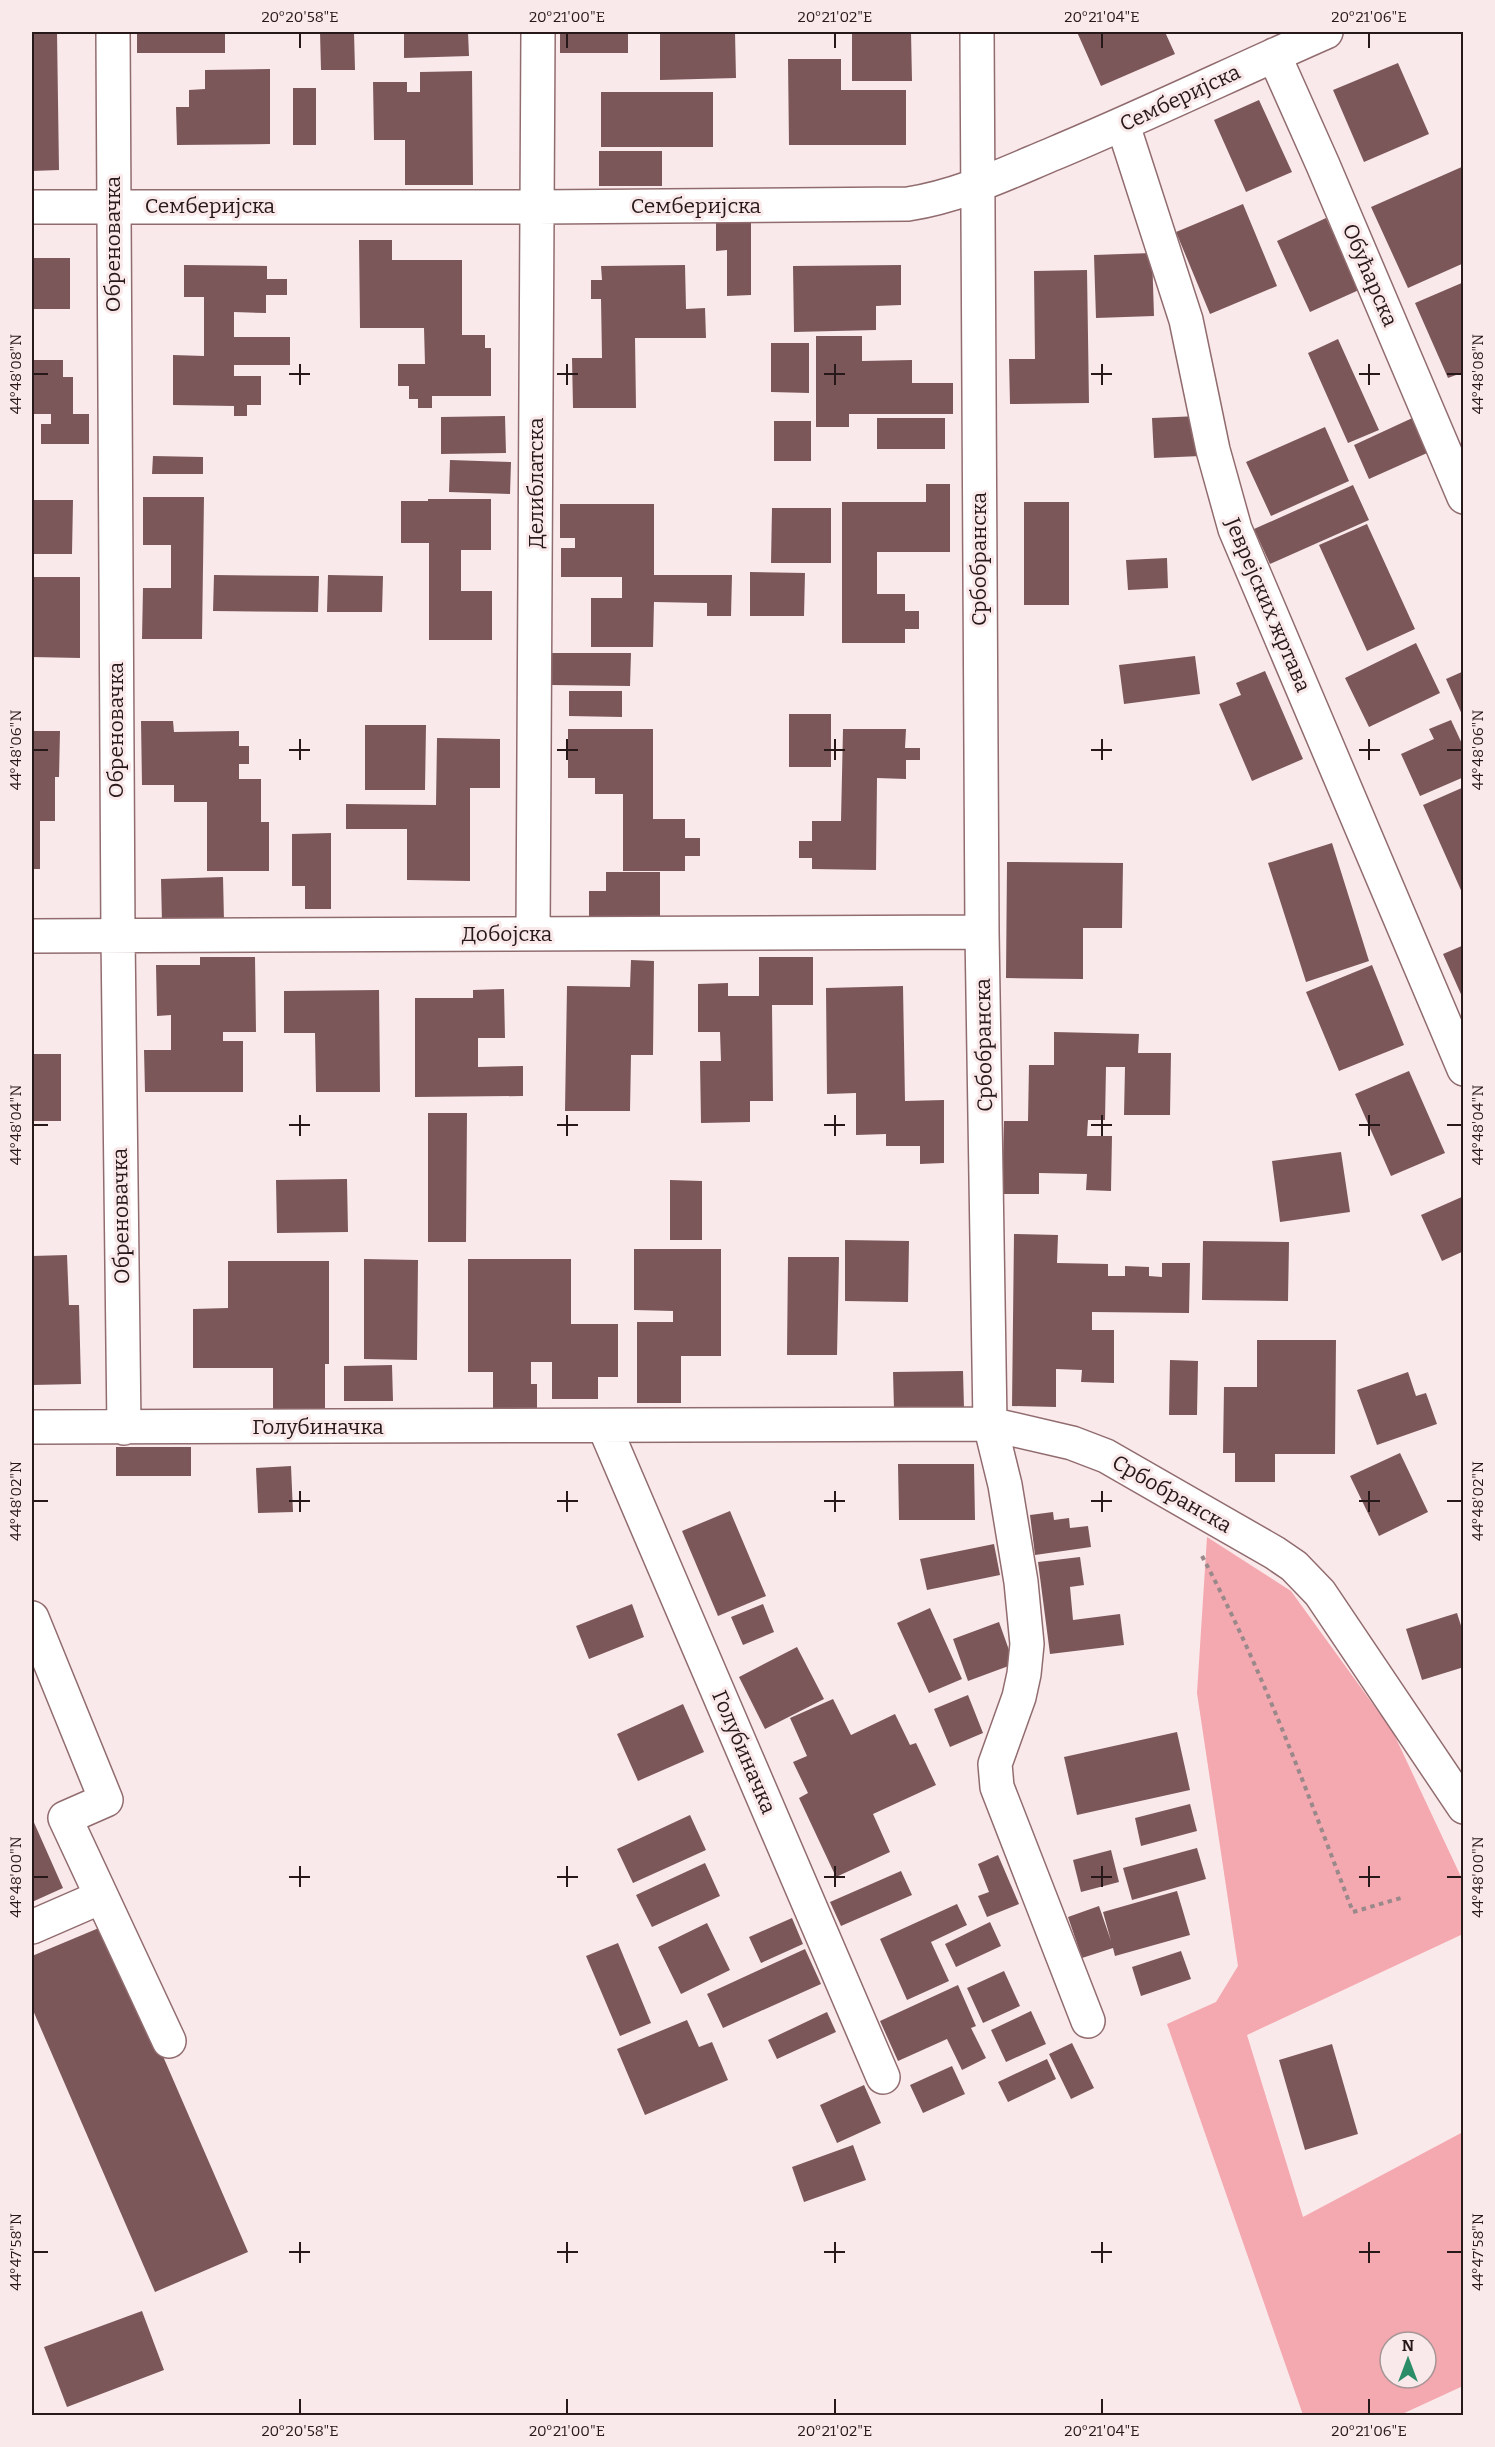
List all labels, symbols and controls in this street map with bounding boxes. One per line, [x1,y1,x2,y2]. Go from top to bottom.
text: 20°20'58"E [261,8,339,26]
text: 20°21'00"E [529,8,605,26]
text: 20°21'02"E [798,8,872,26]
text: 20°21'04"E [1064,8,1140,26]
text: 20°21'06"E [1331,8,1407,26]
street label: Семберијска [1115,58,1245,137]
street label: Обреновачка [100,175,126,312]
street label: Семберијска [145,193,276,219]
street label: Семберијска [631,193,762,219]
street label: Обућарска [1337,220,1403,331]
text: 44°48'08"N [7,334,25,414]
text: 44°48'08"N [1469,334,1487,414]
street label: Делиблатска [523,417,549,548]
street label: Србобранска [966,492,992,626]
street label: Јеврејских жртава [1219,513,1317,696]
street label: Обреновачка [103,661,129,798]
text: 44°48'06"N [7,710,25,790]
text: 44°48'06"N [1469,710,1487,790]
street label: Добојска [462,921,553,947]
street label: Србобранска [970,977,998,1112]
text: 44°48'04"N [7,1085,25,1165]
text: 44°48'04"N [1469,1085,1487,1165]
street label: Обреновачка [107,1147,135,1284]
street label: Голубиначка [252,1414,384,1440]
street label: Србобранска [1108,1449,1237,1539]
text: 44°48'02"N [7,1461,25,1541]
text: 44°48'02"N [1469,1461,1487,1541]
street label: Голубиначка [706,1686,782,1818]
text: 44°48'00"N [7,1836,25,1918]
text: 44°48'00"N [1469,1836,1487,1918]
text: 44°47'58"N [7,2213,25,2291]
text: 44°47'58"N [1469,2213,1487,2291]
north arrow [1378,2330,1438,2390]
text: N [1402,2336,1414,2355]
text: 20°20'58"E [261,2422,339,2440]
text: 20°21'00"E [529,2422,605,2440]
text: 20°21'02"E [798,2422,872,2440]
text: 20°21'04"E [1064,2422,1140,2440]
text: 20°21'06"E [1331,2422,1407,2440]

